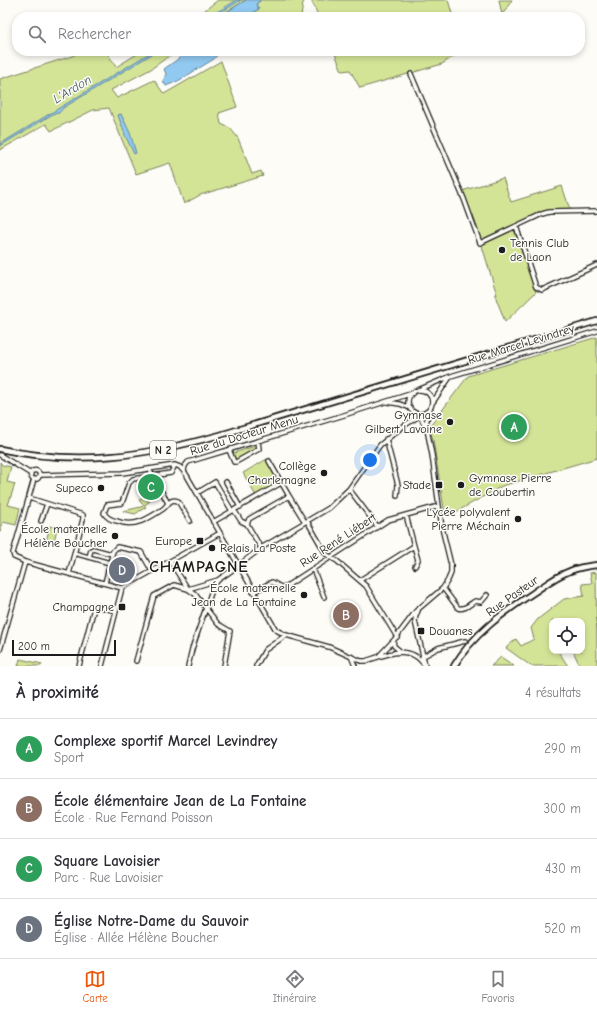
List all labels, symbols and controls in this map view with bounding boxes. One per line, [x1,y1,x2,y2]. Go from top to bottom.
search box [12,12,585,56]
icon: search [26,23,48,45]
text: Rechercher [58,25,131,43]
water label: L'Ardon [50,72,94,106]
place label: Tennis Club de Laon [510,236,569,264]
marker: Tennis Club de Laon [497,245,507,255]
street label: Rue Marcel Levindrey [466,321,577,367]
place label: Gymnase Gilbert Lavoine [365,408,442,436]
street label: Rue du Docteur Menu [188,412,300,458]
pin: A [501,412,527,442]
marker: Gymnase Gilbert Lavoine [445,417,455,427]
road number: N 2 [150,441,176,459]
your location [360,450,380,470]
place label: Collège Charlemagne [247,459,316,487]
marker: Collège Charlemagne [319,468,329,478]
place label: Gymnase Pierre de Coubertin [469,471,551,499]
pin: C [138,472,164,502]
place label: Stade [403,478,431,492]
marker: Stade [434,480,444,490]
marker: Gymnase Pierre de Coubertin [456,480,466,490]
place label: Supeco [56,481,93,495]
marker: Supeco [96,483,106,493]
place label: Lycée polyvalent Pierre Méchain [427,505,511,533]
street label: Rue René Liébert [297,510,379,570]
marker: Lycée polyvalent Pierre Méchain [513,514,523,524]
place label: École maternelle Hélène Boucher [21,522,107,550]
marker: École maternelle Hélène Boucher [110,531,120,541]
place label: Europe [155,534,192,548]
marker: Europe [195,536,205,546]
place label: Relais La Poste [220,541,296,555]
marker: Relais La Poste [207,543,217,553]
pin: D [109,555,135,585]
district label: CHAMPAGNE [149,558,249,576]
street label: Rue Pasteur [483,573,541,619]
place label: École maternelle Jean de La Fontaine [191,581,296,609]
marker: École maternelle Jean de La Fontaine [299,590,309,600]
place label: Champagne [53,600,114,614]
pin: B [333,600,359,630]
marker: Champagne [117,602,127,612]
map controls [549,618,585,654]
button: locate [549,618,585,654]
place label: Douanes [429,624,473,638]
marker: Douanes [416,626,426,636]
scale bar [12,638,116,657]
text: 200 m [18,640,50,653]
text: À proximité [16,683,99,702]
text: 4 résultats [525,685,581,700]
text: Complexe sportif Marcel Levindrey [54,732,277,750]
text: A [25,741,33,756]
text: 290 m [544,741,581,756]
text: Sport [54,750,84,765]
text: École élémentaire Jean de La Fontaine [54,792,306,810]
text: B [25,801,33,816]
text: 300 m [543,801,581,816]
text: École · Rue Fernand Poisson [54,810,213,825]
text: Square Lavoisier [54,852,160,870]
text: C [25,861,33,876]
text: 430 m [545,861,581,876]
text: Parc · Rue Lavoisier [54,870,163,885]
text: Église Notre-Dame du Sauvoir [54,912,249,930]
text: D [25,921,33,936]
text: 520 m [544,921,581,936]
text: Église · Allée Hélène Boucher [54,930,218,945]
tab: Carte [83,968,108,1005]
tab: Itinéraire [273,968,316,1005]
tab: Favoris [481,968,514,1005]

